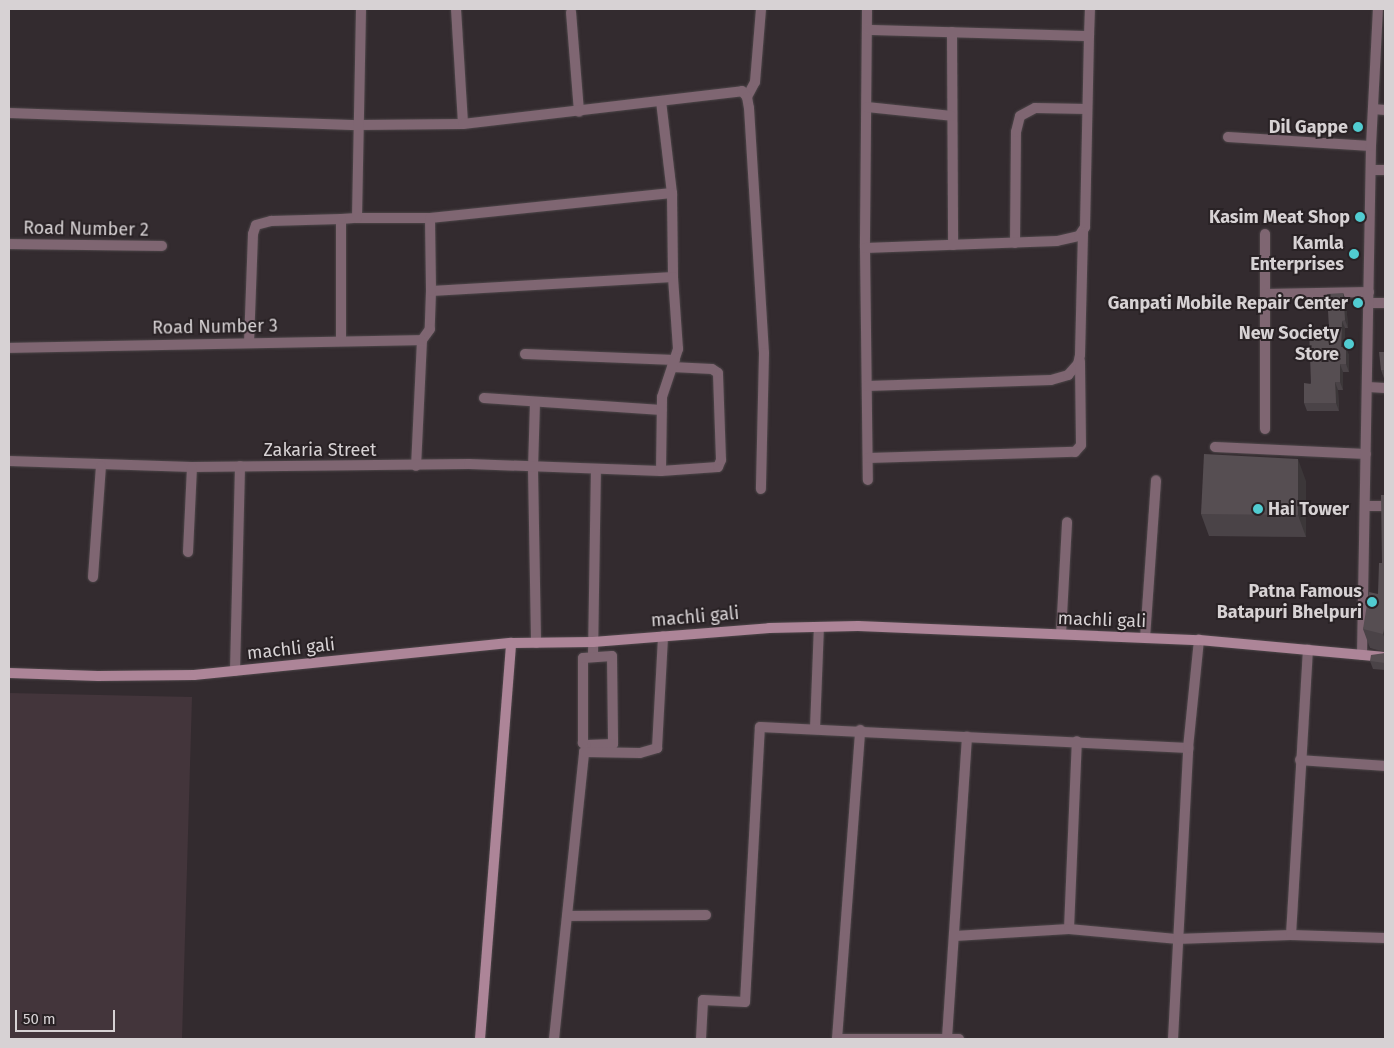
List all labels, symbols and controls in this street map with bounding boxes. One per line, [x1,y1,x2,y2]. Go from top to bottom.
place label: Dil Gappe [1269,116,1348,138]
marker: Dil Gappe [1352,121,1364,133]
place label: Kasim Meat Shop [1209,206,1350,228]
marker: Kasim Meat Shop [1354,211,1366,223]
street label: Road Number 2 [23,217,149,241]
place label: Kamla Enterprises [1250,233,1344,276]
marker: Kamla Enterprises [1348,248,1360,260]
place label: Ganpati Mobile Repair Center [1108,292,1348,314]
marker: Ganpati Mobile Repair Center [1352,297,1364,309]
street label: Road Number 3 [152,315,278,339]
place label: New Society Store [1239,323,1339,366]
marker: New Society Store [1343,338,1355,350]
street label: Zakaria Street [263,439,377,461]
place label: Hai Tower [1268,498,1349,520]
marker: Hai Tower [1252,503,1264,515]
place label: Patna Famous Batapuri Bhelpuri [1217,581,1362,624]
marker: Patna Famous Batapuri Bhelpuri [1366,596,1378,608]
street label: machli gali [650,602,740,632]
street label: machli gali [1057,608,1147,632]
street label: machli gali [246,634,336,664]
scale bar [18,1000,118,1032]
text: 50 m [23,1010,56,1028]

